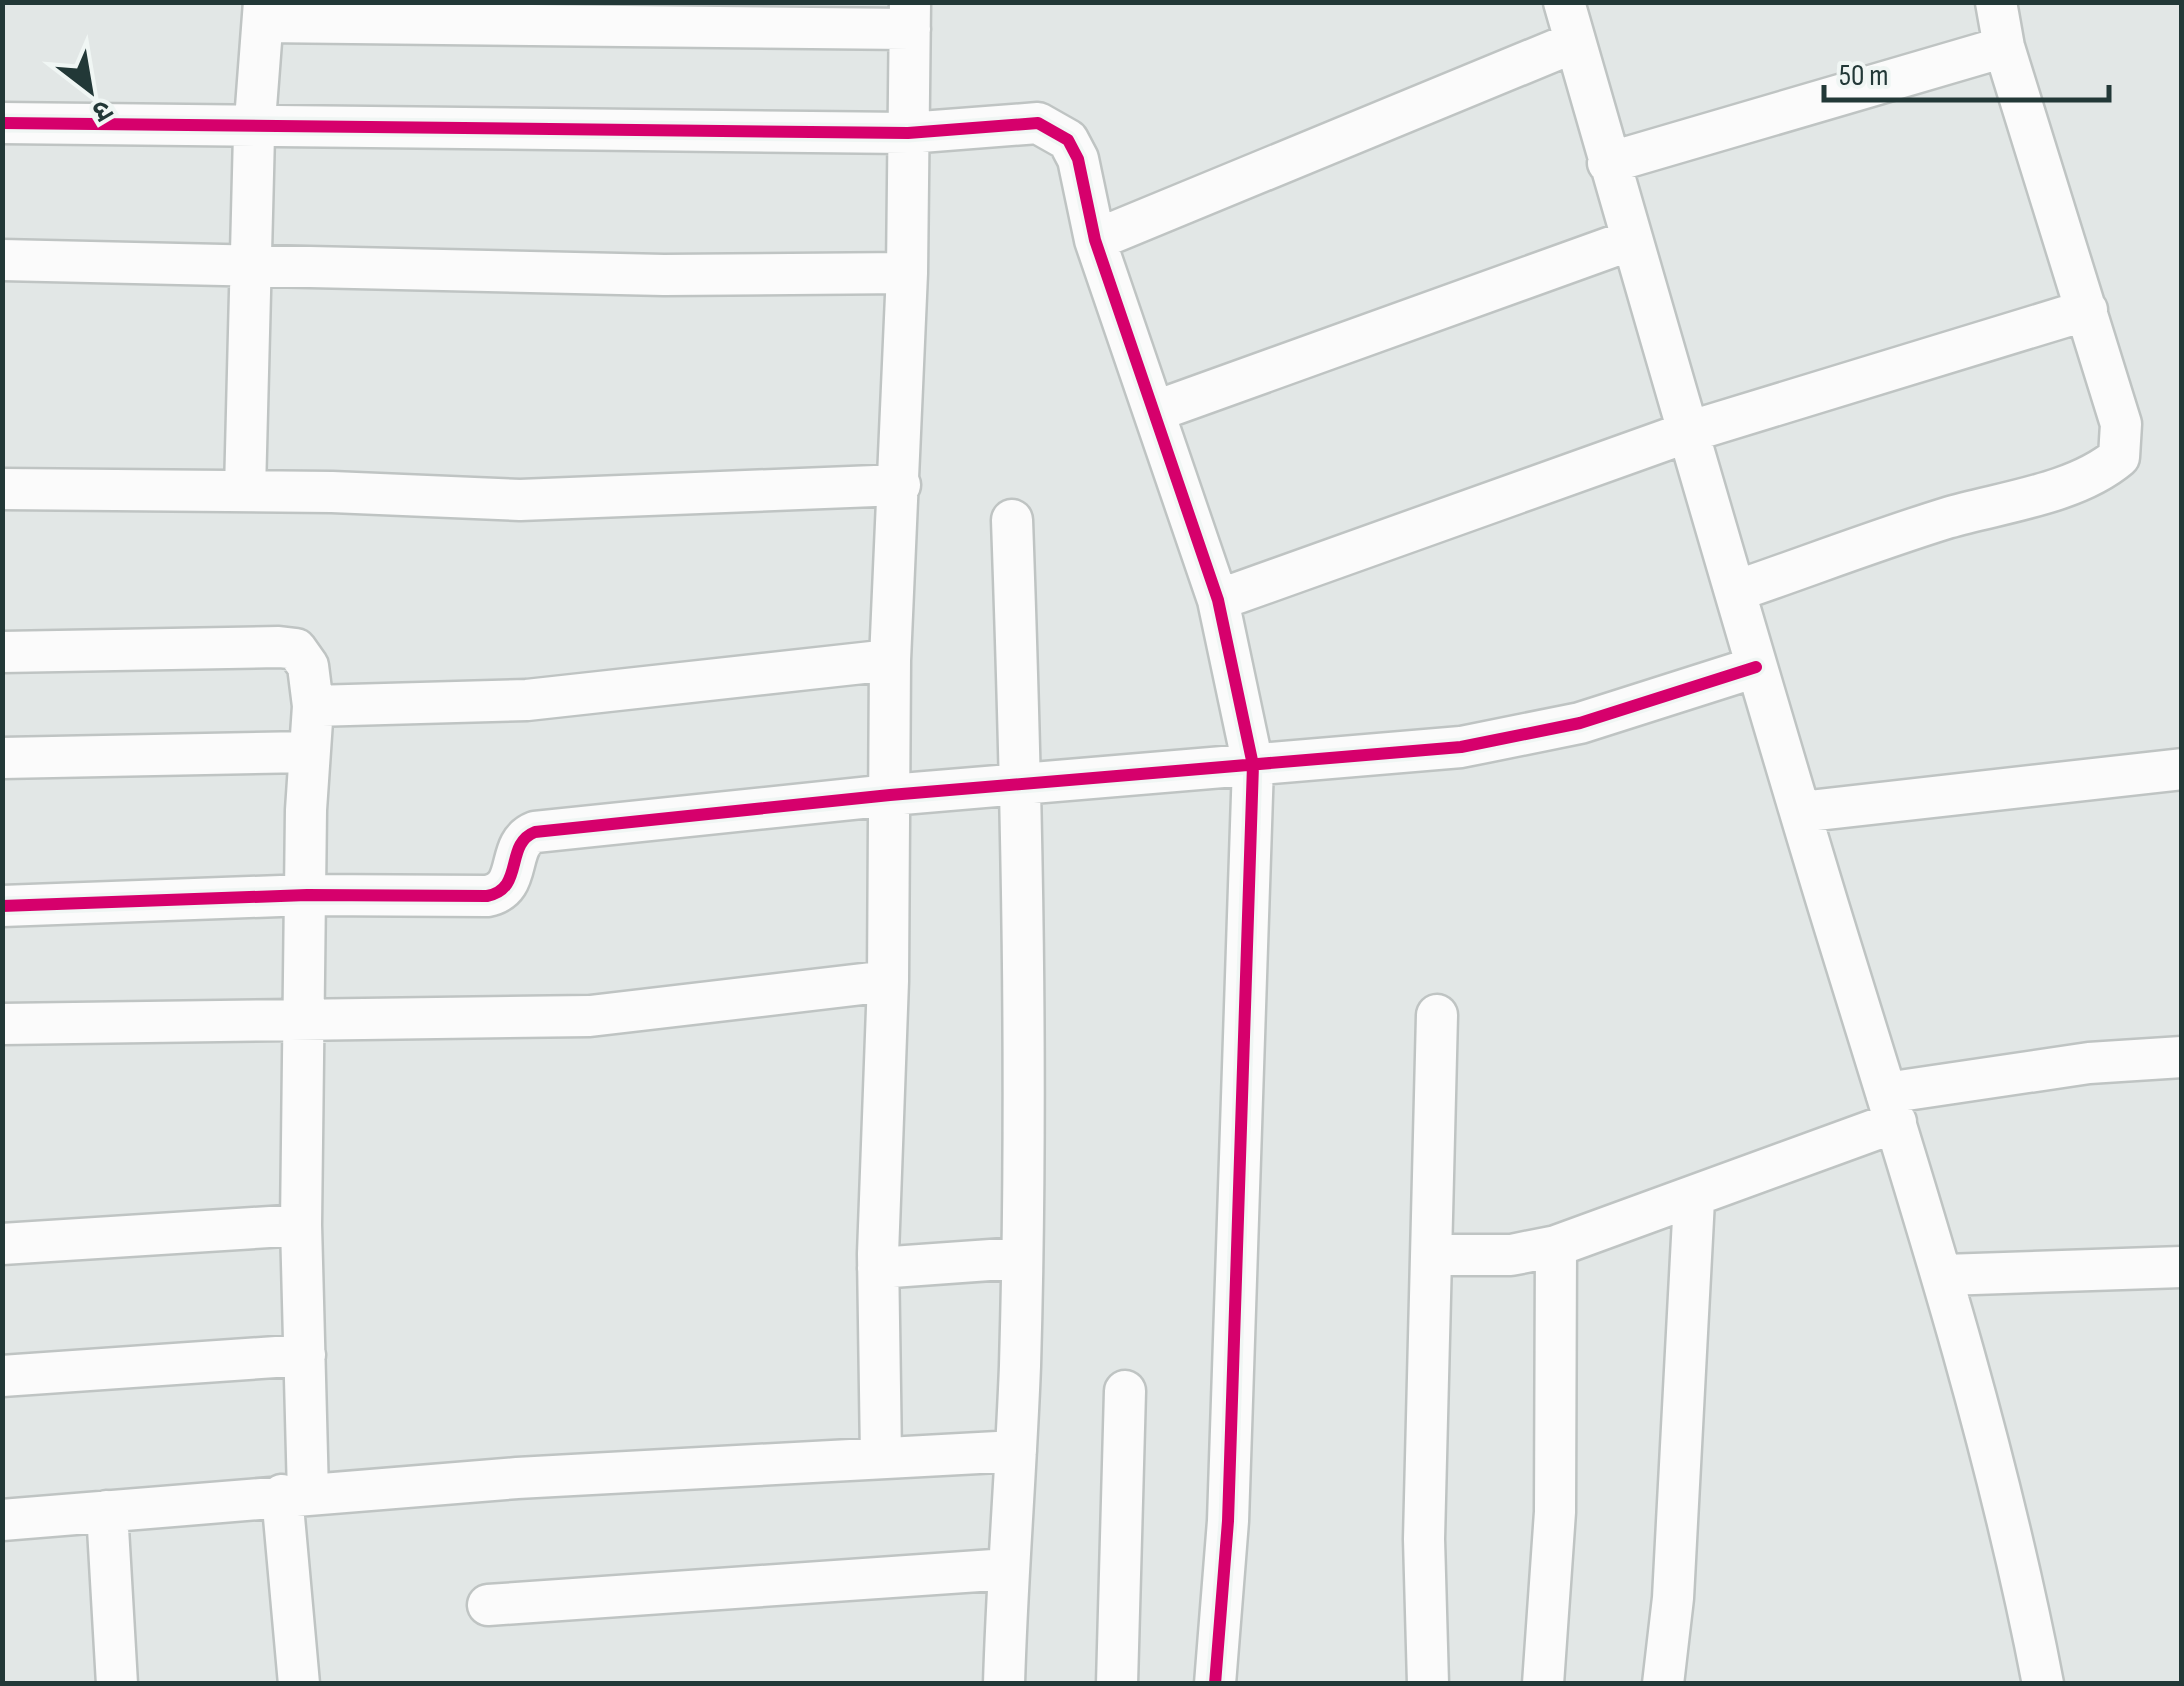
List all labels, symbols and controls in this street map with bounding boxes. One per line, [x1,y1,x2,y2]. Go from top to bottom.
north arrow [40,40,140,140]
scale bar [1824,40,2109,102]
text: 50 m [1839,58,1888,94]
text: उ [86,92,118,129]

